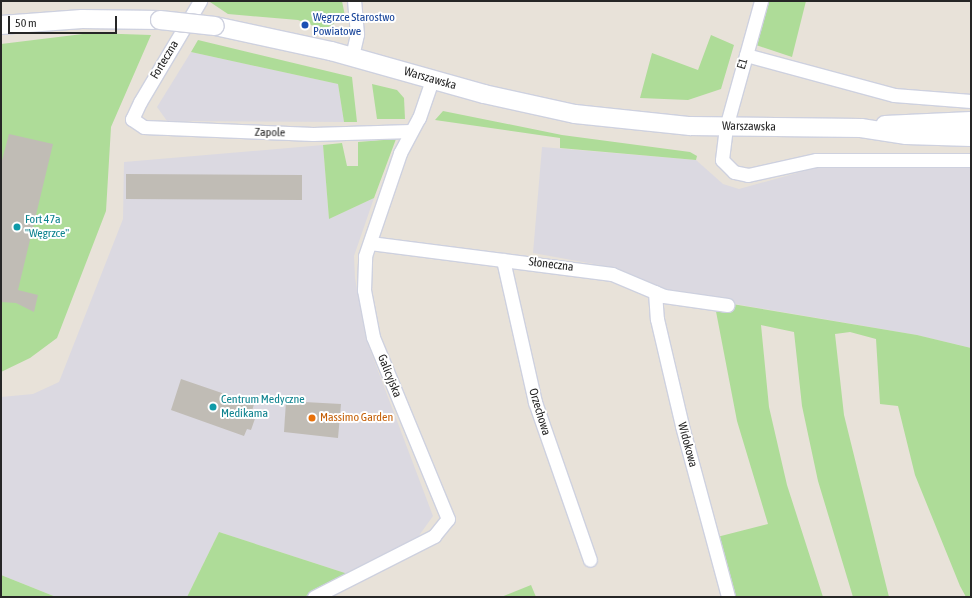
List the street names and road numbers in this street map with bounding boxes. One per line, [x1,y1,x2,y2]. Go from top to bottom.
street label: Forteczna [148,38,182,82]
street label: E1 [735,57,751,71]
street label: Warszawska [402,65,458,93]
street label: Warszawska [722,119,776,135]
street label: Zapole [254,126,286,140]
street label: Słoneczna [528,255,574,275]
street label: Galicyjska [374,352,404,400]
street label: Orzechowa [525,387,553,437]
street label: Widokowa [674,421,700,469]

